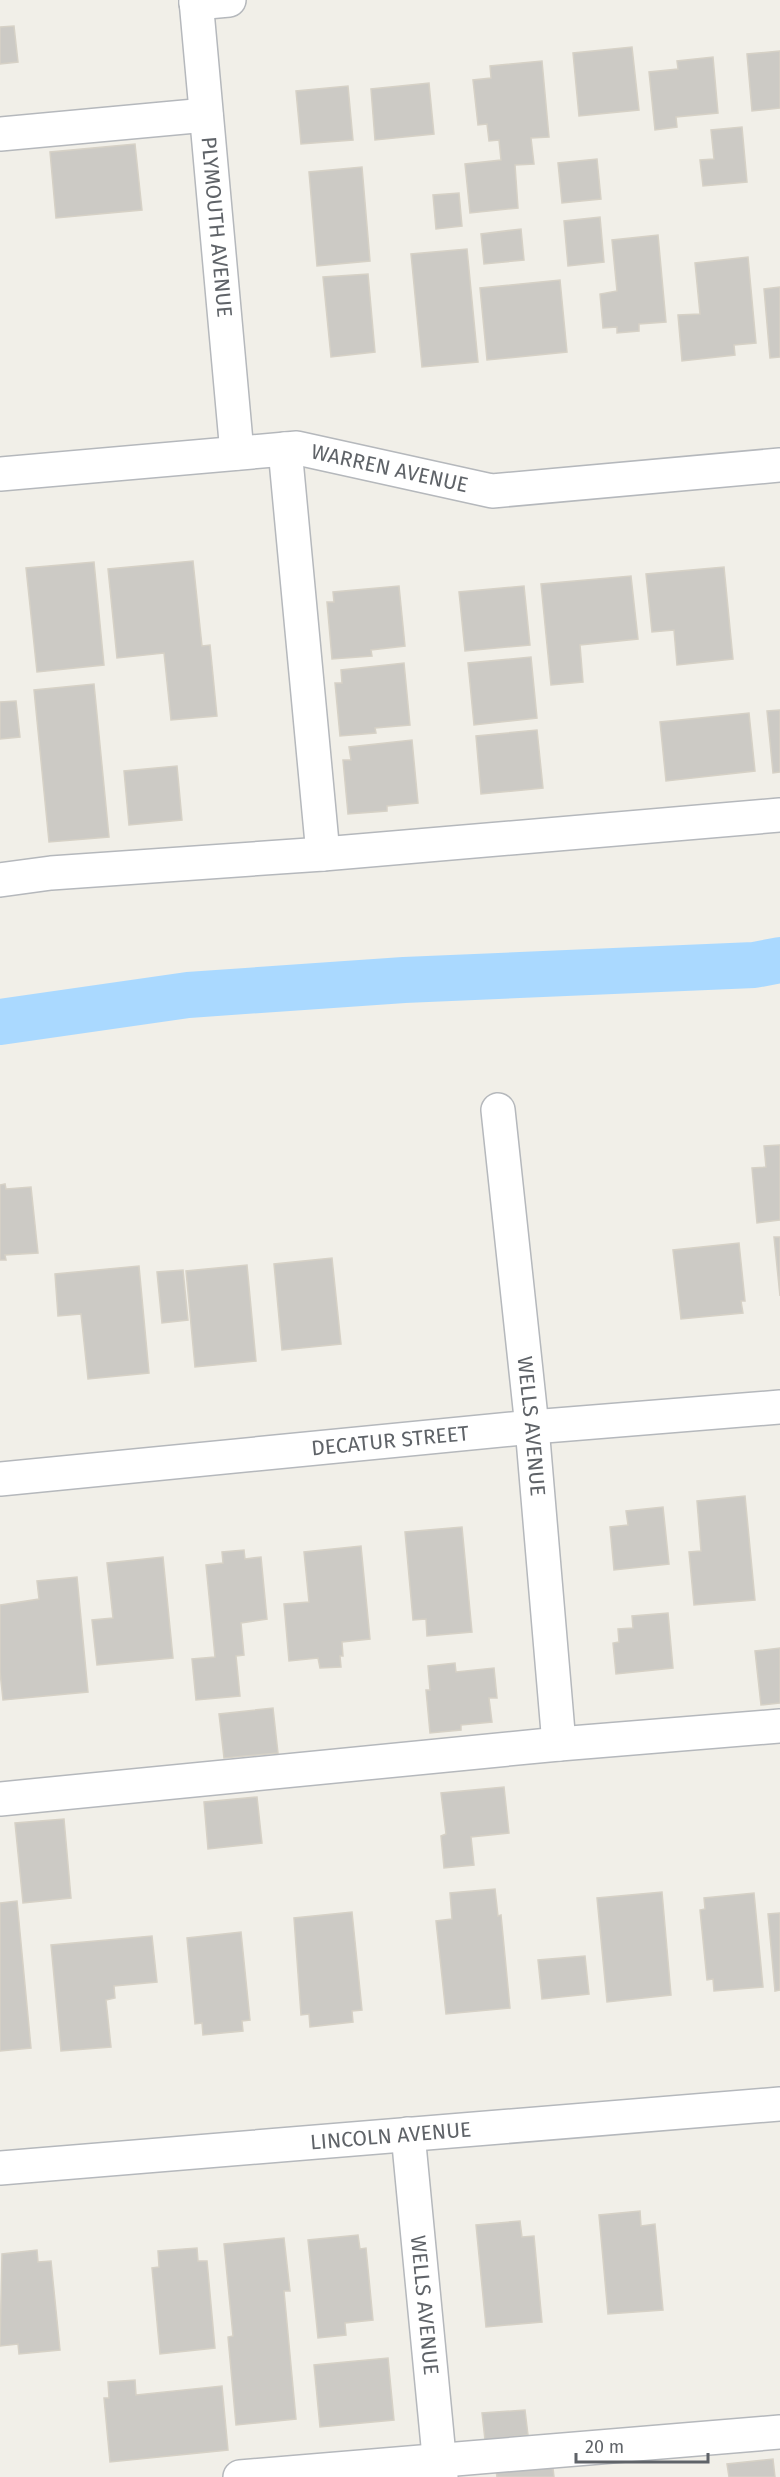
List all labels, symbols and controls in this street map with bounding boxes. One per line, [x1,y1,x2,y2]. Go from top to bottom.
street label: PLYMOUTH AVENUE [195,136,238,319]
street label: WARREN AVENUE [309,438,471,498]
street label: WELLS AVENUE [511,1355,551,1497]
street label: DECATUR STREET [310,1420,470,1462]
street label: LINCOLN AVENUE [309,2116,472,2156]
street label: WELLS AVENUE [405,2234,444,2376]
scale bar [576,2426,708,2464]
text: 20 m [585,2436,624,2458]

